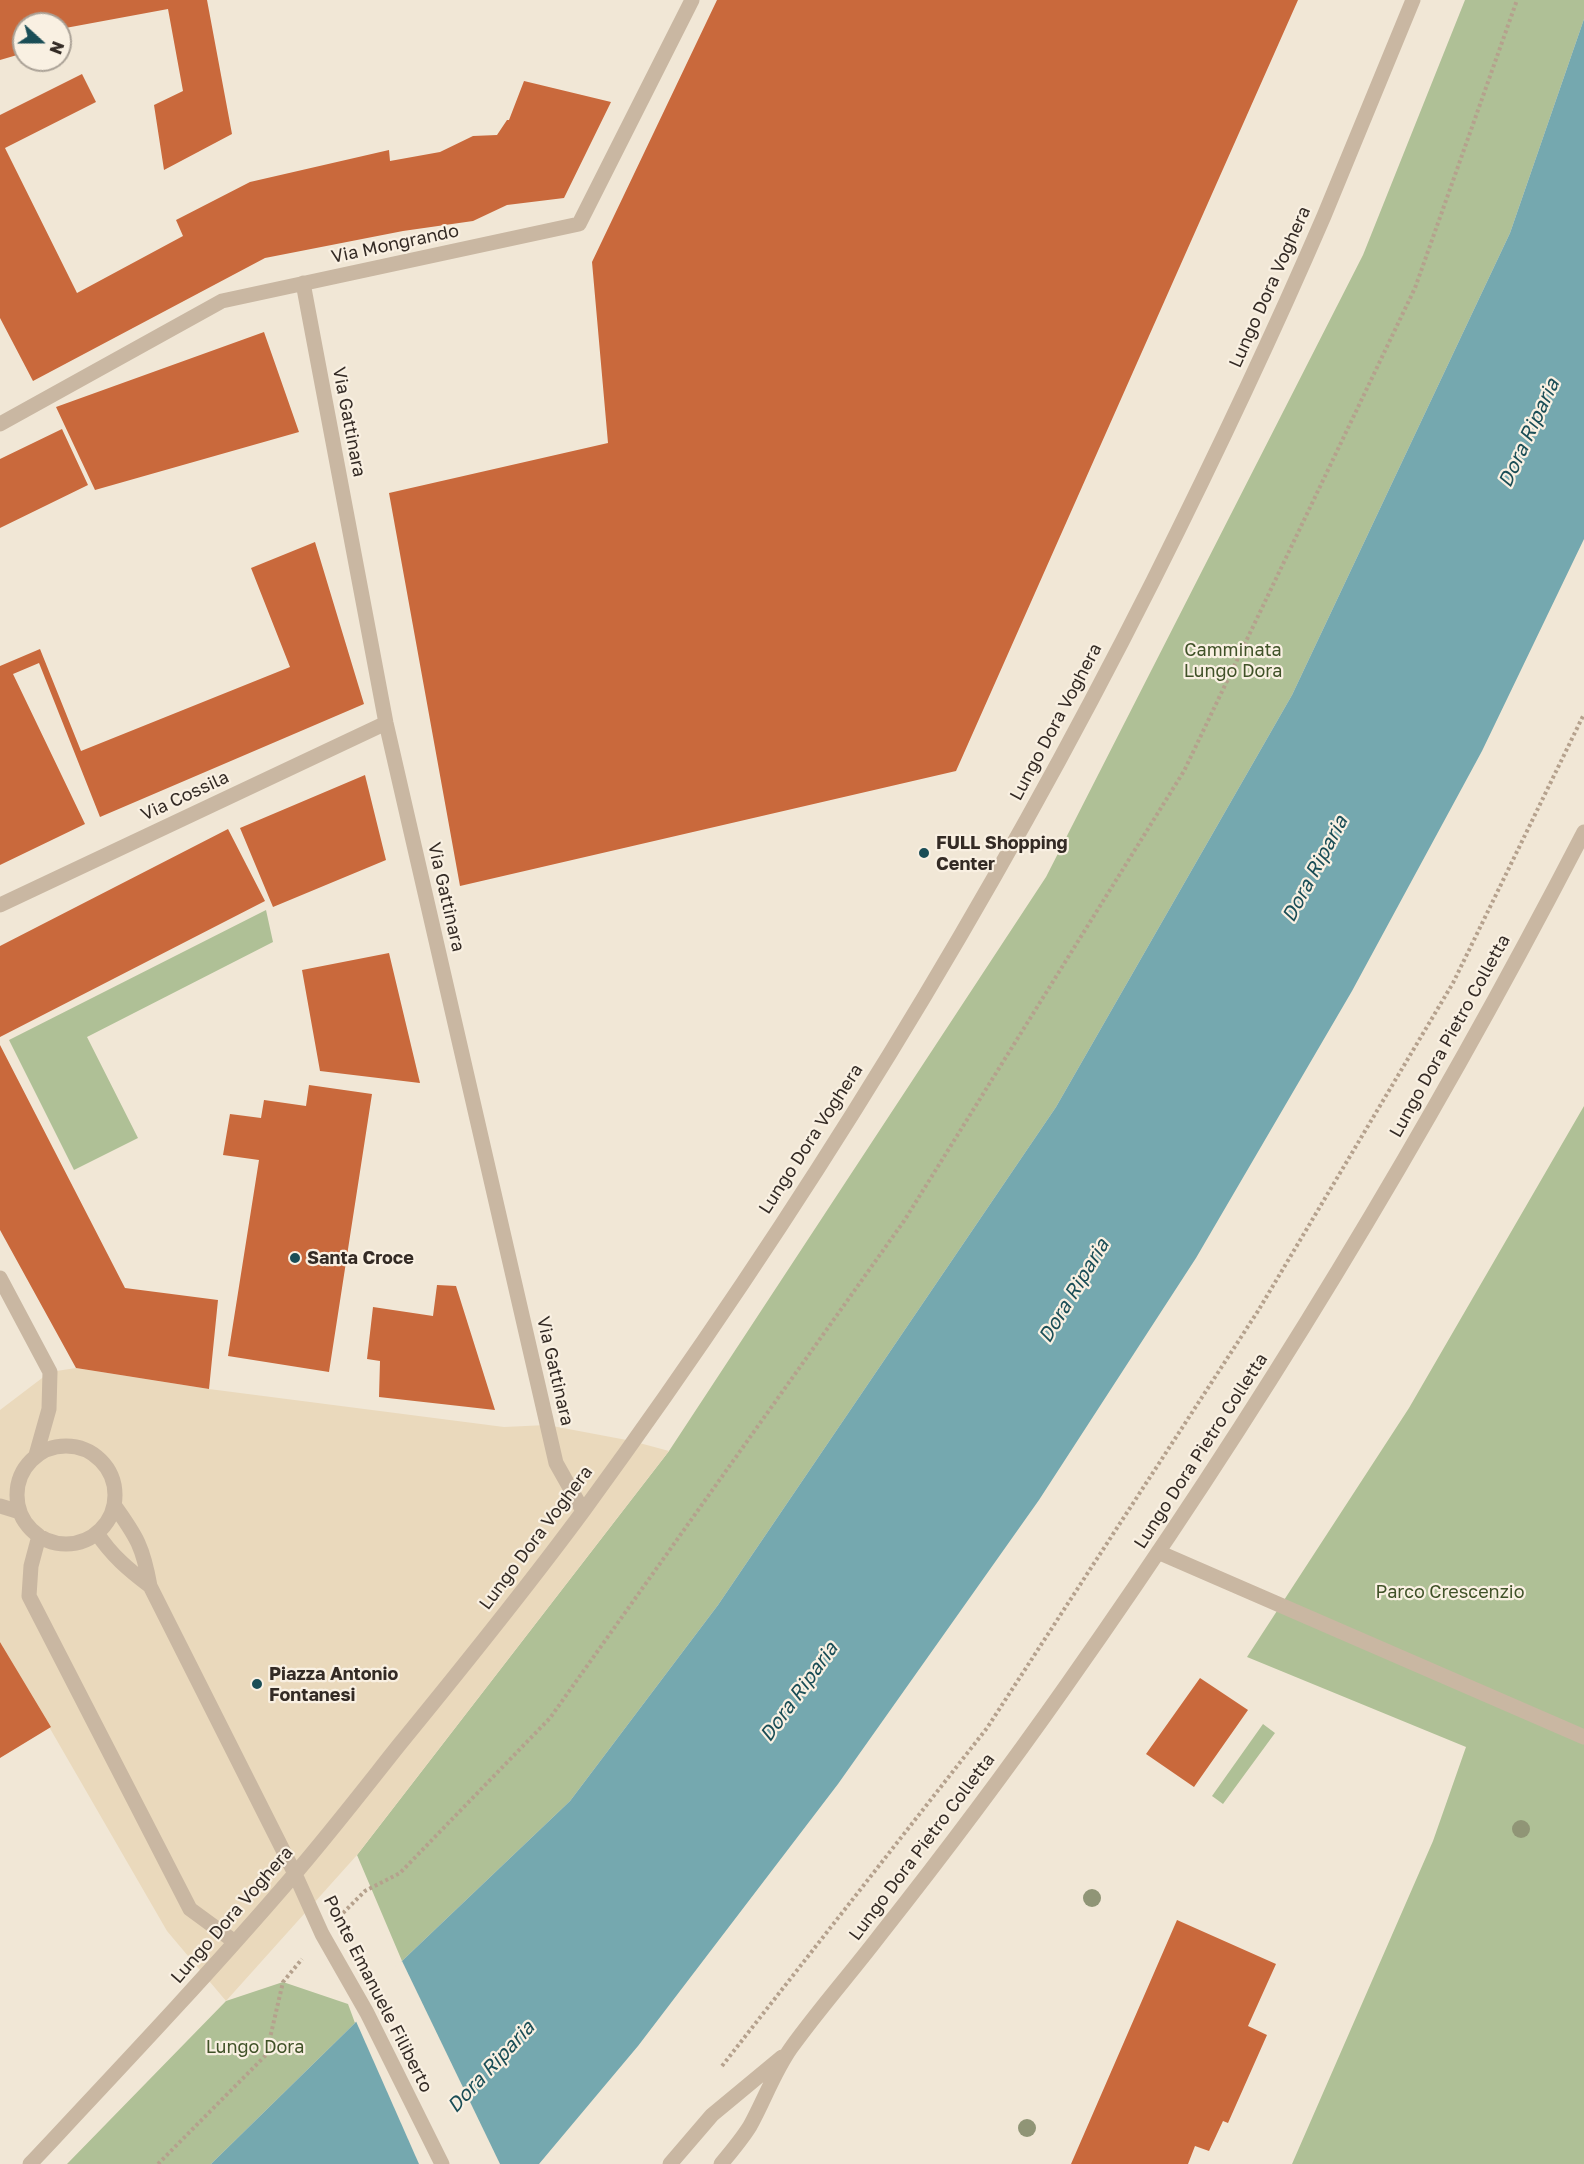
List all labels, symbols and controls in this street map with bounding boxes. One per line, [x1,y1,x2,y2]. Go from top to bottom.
north arrow [12,12,72,72]
text: N [45,38,68,57]
street label: Lungo Dora Voghera [1225,203,1315,371]
street label: Via Mongrando [329,220,461,268]
street label: Via Gattinara [328,365,370,479]
water label: Dora Riparia [1493,375,1565,491]
park label: Camminata Lungo Dora [1184,639,1282,682]
street label: Lungo Dora Voghera [1006,640,1106,804]
street label: Via Cossila [138,766,232,826]
water label: Dora Riparia [1277,812,1353,926]
place label: FULL Shopping Center [936,832,1068,874]
street label: Via Gattinara [423,840,469,954]
marker: FULL Shopping Center [917,846,931,860]
street label: Lungo Dora Pietro Colletta [1385,931,1515,1141]
street label: Lungo Dora Voghera [754,1060,868,1218]
water label: Dora Riparia [1034,1235,1114,1347]
place label: Santa Croce [307,1247,414,1269]
marker: Santa Croce [288,1251,302,1265]
street label: Via Gattinara [532,1314,578,1428]
street label: Lungo Dora Pietro Colletta [1130,1349,1272,1553]
street label: Lungo Dora Voghera [475,1462,597,1614]
park label: Parco Crescenzio [1376,1581,1524,1603]
water label: Dora Riparia [755,1638,843,1746]
place label: Piazza Antonio Fontanesi [269,1663,398,1706]
marker: Piazza Antonio Fontanesi [250,1677,264,1691]
street label: Lungo Dora Pietro Colletta [845,1749,999,1945]
street label: Lungo Dora Voghera [167,1842,297,1988]
street label: Ponte Emanuele Filiberto [319,1892,437,2096]
water label: Dora Riparia [442,2016,540,2118]
park label: Lungo Dora [206,2036,304,2058]

